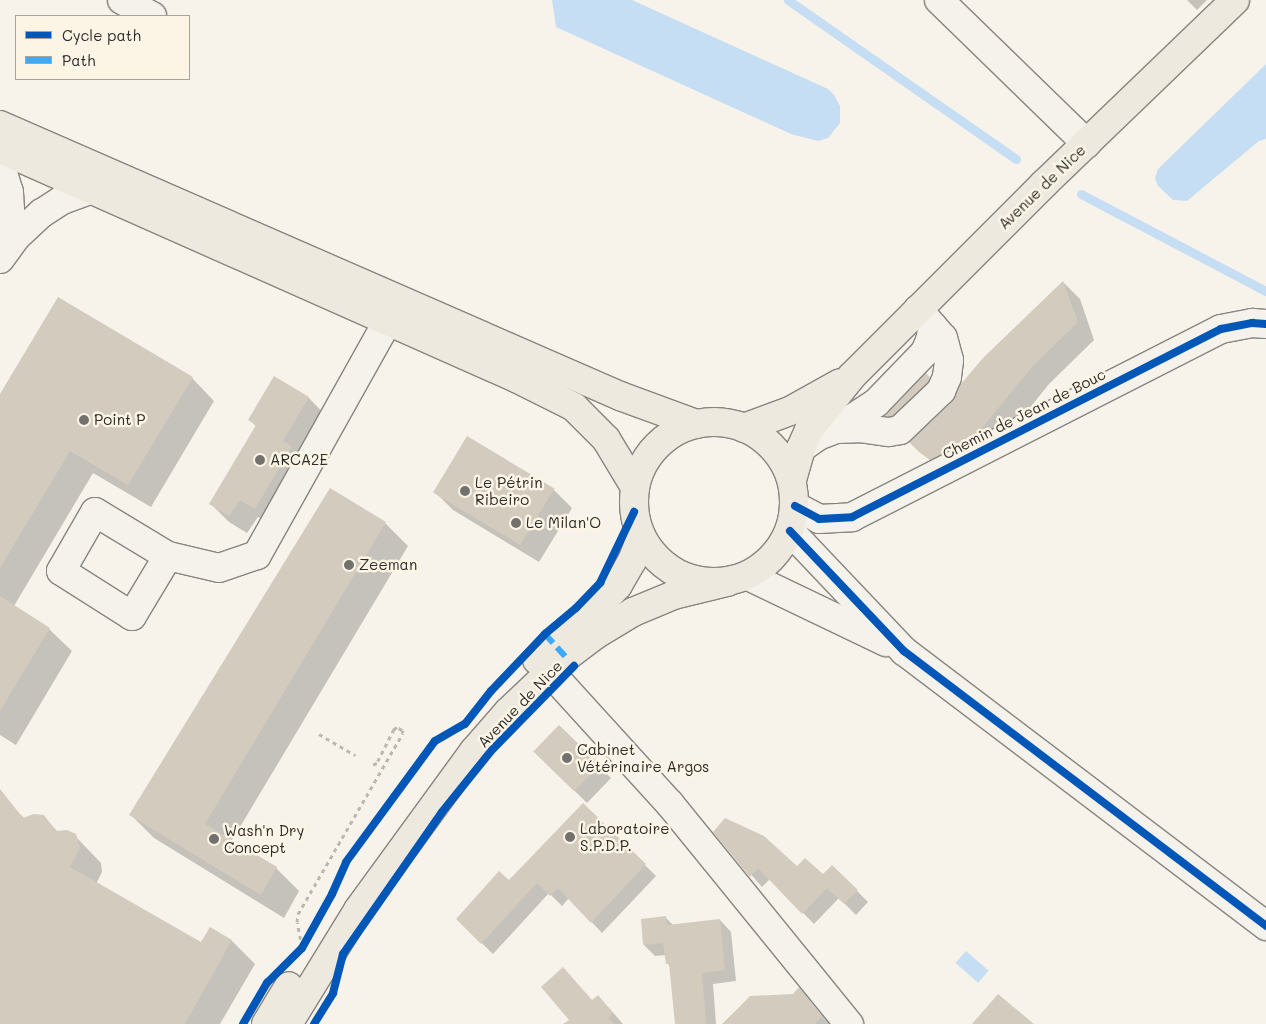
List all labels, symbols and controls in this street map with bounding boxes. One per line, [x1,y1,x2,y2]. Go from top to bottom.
legend [15,15,190,80]
text: Cycle path [62,25,141,45]
text: Path [62,50,96,70]
street label: Avenue de Nice [995,141,1089,233]
street label: Chemin de Jean de Bouc [939,365,1109,463]
place label: Point P [94,411,146,429]
marker: Point P [78,414,90,426]
place label: ARCA2E [270,451,328,469]
marker: ARCA2E [254,454,266,466]
place label: Le Pétrin Ribeiro [475,473,542,508]
marker: Le Pétrin Ribeiro [459,485,471,497]
place label: Le Milan'O [526,514,601,532]
marker: Le Milan'O [510,517,522,529]
place label: Zeeman [359,556,417,574]
marker: Zeeman [343,559,355,571]
street label: Avenue de Nice [474,657,566,751]
place label: Cabinet Vétérinaire Argos [577,740,709,775]
marker: Cabinet Vétérinaire Argos [561,752,573,764]
place label: Laboratoire S.P.D.P. [580,819,669,854]
place label: Wash'n Dry Concept [224,821,304,856]
marker: Laboratoire S.P.D.P. [564,831,576,843]
marker: Wash'n Dry Concept [208,833,220,845]

